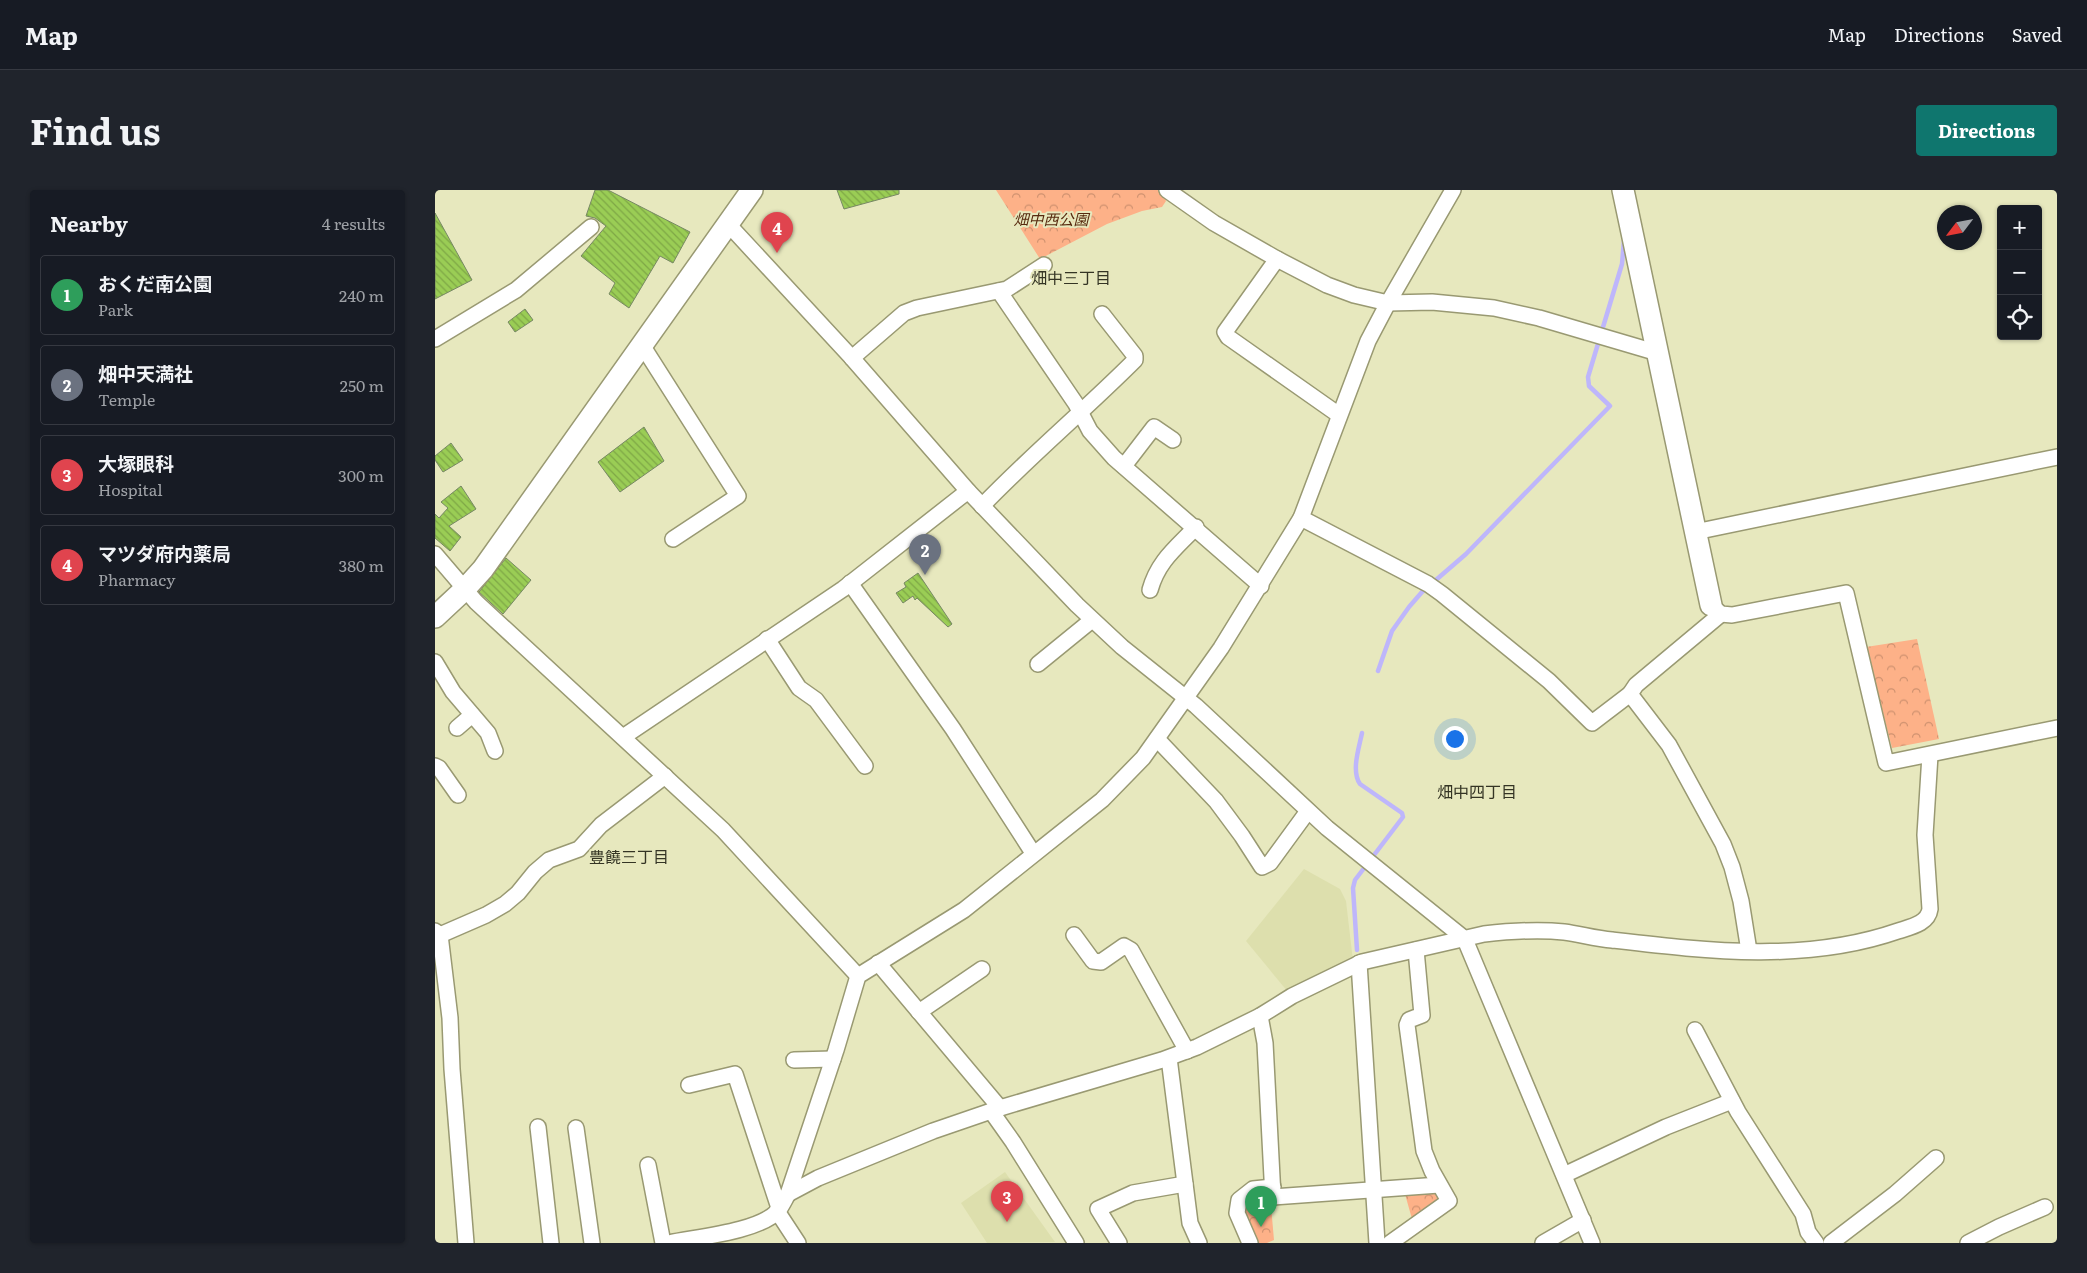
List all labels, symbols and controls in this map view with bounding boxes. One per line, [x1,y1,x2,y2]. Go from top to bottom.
text: Map [25,17,78,52]
text: Map [1828,21,1866,48]
text: Directions [1894,21,1984,48]
text: Saved [2012,21,2062,48]
text: Find us [30,104,160,156]
button: Directions [1916,105,2057,156]
north arrow [1937,205,1982,250]
map controls [1997,205,2042,340]
button: + [1997,205,2042,250]
text: Nearby [50,207,128,238]
park label: 畑中西公園 [1013,207,1090,230]
text: 4 results [322,211,385,235]
pin: 4 [761,212,793,253]
button: − [1997,250,2042,295]
district label: 畑中三丁目 [1031,265,1111,289]
text: おくだ南公園 [98,269,212,297]
text: 1 [64,283,70,307]
text: 240 m [339,283,384,307]
button: locate [1997,295,2042,340]
text: Park [98,297,133,321]
text: 畑中天満社 [98,359,193,387]
text: 2 [63,373,71,397]
text: 250 m [340,373,384,397]
text: Temple [98,387,155,411]
text: 大塚眼科 [98,449,174,477]
text: 3 [63,463,71,487]
text: 300 m [338,463,384,487]
text: Hospital [98,477,163,501]
pin: 2 [909,534,941,575]
text: マツダ府内薬局 [98,539,231,567]
text: 4 [62,553,72,577]
text: 380 m [339,553,384,577]
text: Pharmacy [98,567,176,591]
your location [1442,726,1468,752]
district label: 畑中四丁目 [1437,779,1517,803]
district label: 豊饒三丁目 [589,844,669,868]
pin: 3 [991,1181,1023,1222]
pin: 1 [1245,1186,1277,1227]

